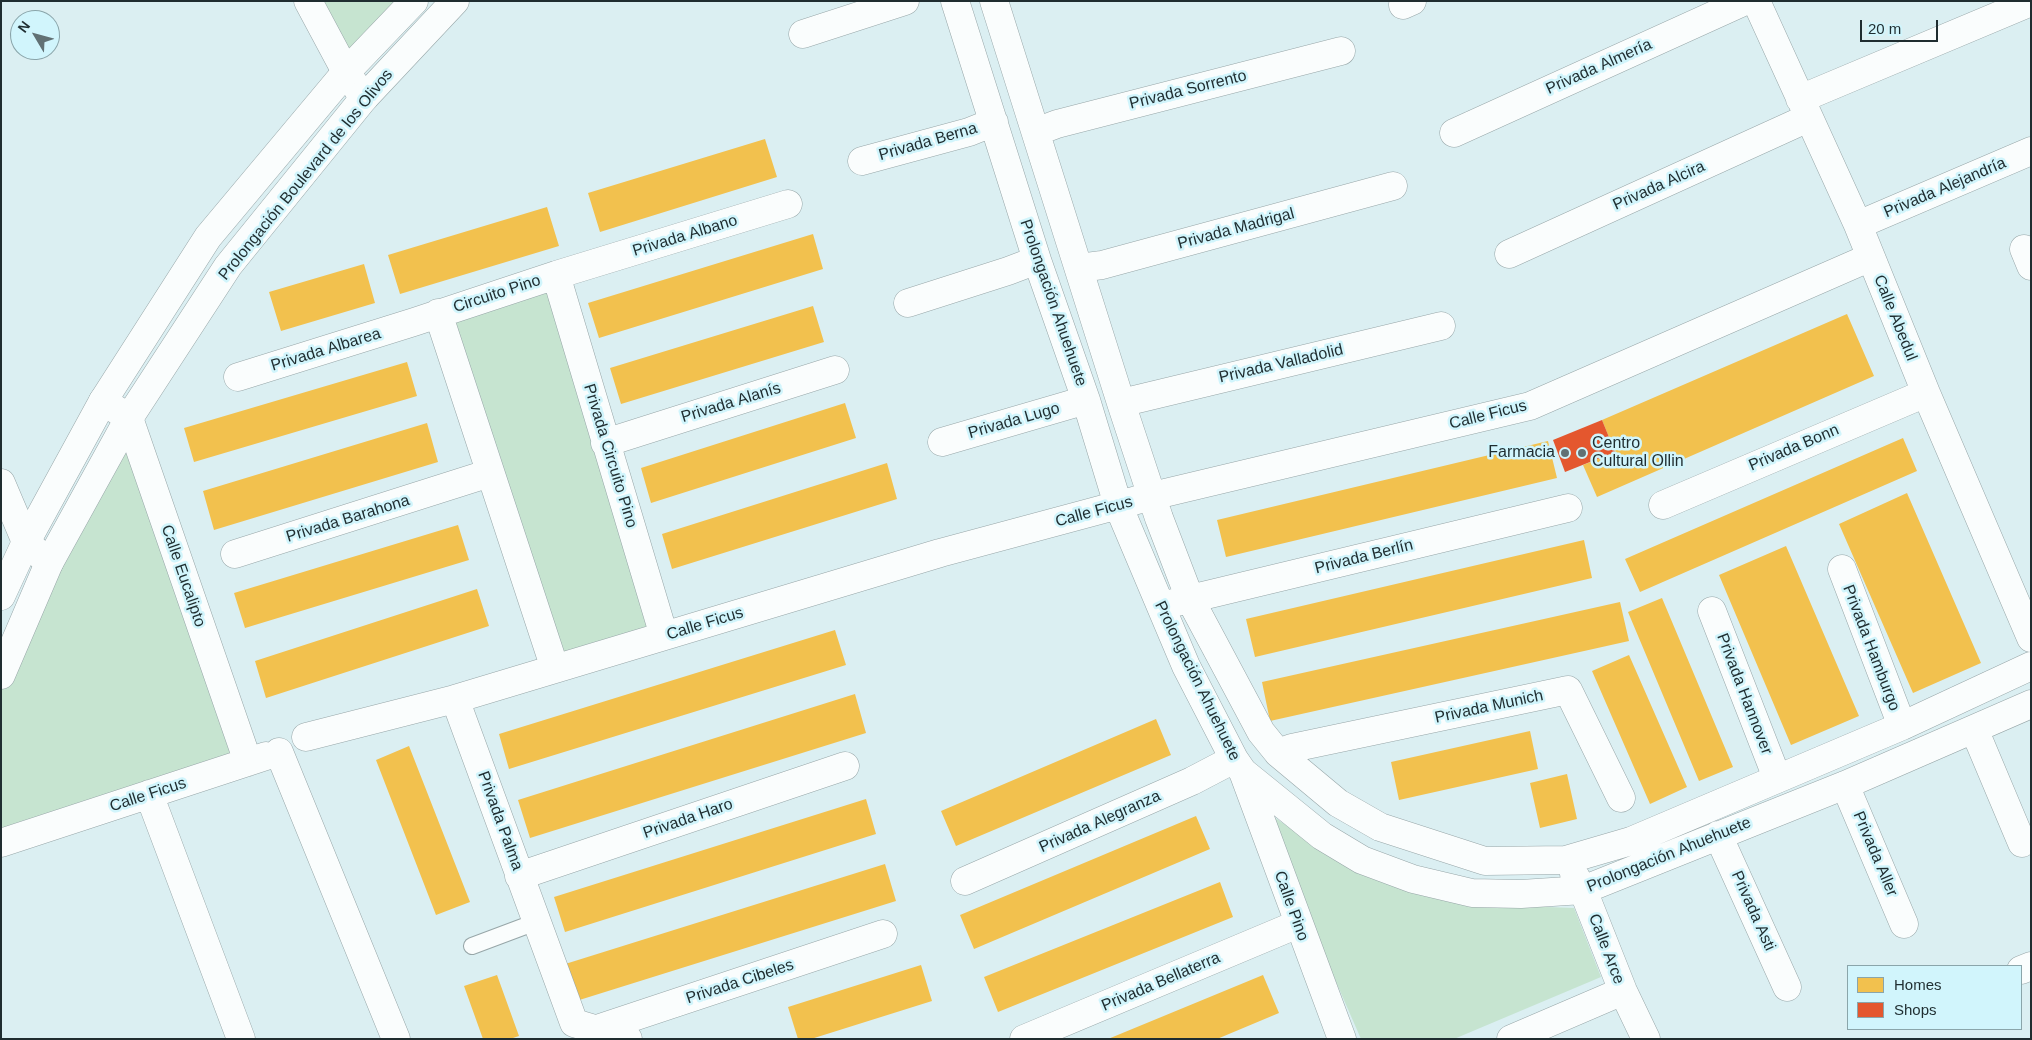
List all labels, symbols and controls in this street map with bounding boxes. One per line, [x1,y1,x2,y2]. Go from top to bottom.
north arrow [10,10,60,60]
scale bar [1862,10,1940,42]
text: N [14,18,33,35]
text: 20 m [1868,20,1901,37]
street label: Privada Almería [1543,35,1655,99]
street label: Prolongación Boulevard de los Olivos [215,66,397,284]
street label: Privada Sorrento [1127,66,1249,114]
street label: Privada Berna [877,119,979,165]
street label: Privada Alejandría [1881,154,2009,222]
street label: Privada Alcira [1610,157,1708,215]
street label: Privada Madrigal [1176,204,1296,254]
street label: Privada Albano [630,211,740,261]
street label: Prolongación Ahuehuete [1015,217,1091,389]
street label: Circuito Pino [451,271,543,317]
street label: Calle Abedul [1869,272,1921,364]
street label: Privada Albarea [269,324,383,376]
street label: Privada Valladolid [1217,340,1345,388]
street label: Privada Alanís [679,379,783,427]
street label: Privada Circuito Pino [579,382,641,530]
street label: Calle Ficus [1447,396,1529,434]
street label: Privada Lugo [966,399,1062,443]
street label: Privada Bonn [1746,420,1842,476]
place label: Centro Cultural Ollin [1592,434,1684,472]
place label: Farmacia [1488,443,1555,463]
marker: Farmacia [1559,447,1571,459]
marker: Centro Cultural Ollin [1576,447,1588,459]
street label: Privada Barahona [284,491,412,547]
street label: Calle Ficus [1053,492,1135,532]
street label: Calle Eucalipto [157,522,209,630]
street label: Privada Berlín [1313,536,1415,578]
street label: Privada Hamburgo [1838,582,1904,714]
street label: Prolongación Ahuehuete [1150,598,1244,764]
street label: Calle Ficus [664,603,746,645]
street label: Privada Hannover [1712,631,1776,757]
street label: Privada Munich [1433,686,1545,728]
street label: Privada Palma [473,769,527,873]
street label: Calle Ficus [107,774,189,816]
street label: Privada Alegranza [1036,787,1164,857]
street label: Privada Haro [641,795,735,843]
street label: Privada Aller [1848,809,1902,899]
street label: Prolongación Ahuehuete [1584,813,1754,897]
street label: Calle Pino [1270,868,1312,944]
street label: Privada Asti [1727,868,1779,954]
street label: Calle Arce [1584,911,1628,987]
street label: Privada Bellaterra [1099,948,1223,1016]
street label: Privada Cibeles [684,956,796,1008]
legend [1847,965,2022,1030]
text: Homes [1894,976,1942,993]
text: Shops [1894,1001,1937,1018]

